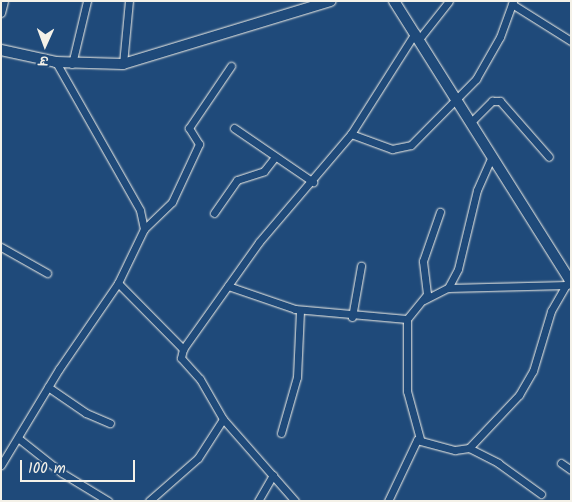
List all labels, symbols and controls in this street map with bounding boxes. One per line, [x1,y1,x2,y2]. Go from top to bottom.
north arrow [20,20,70,70]
text: उ [40,49,49,71]
scale bar [22,450,138,482]
text: 100 m [28,457,66,481]

